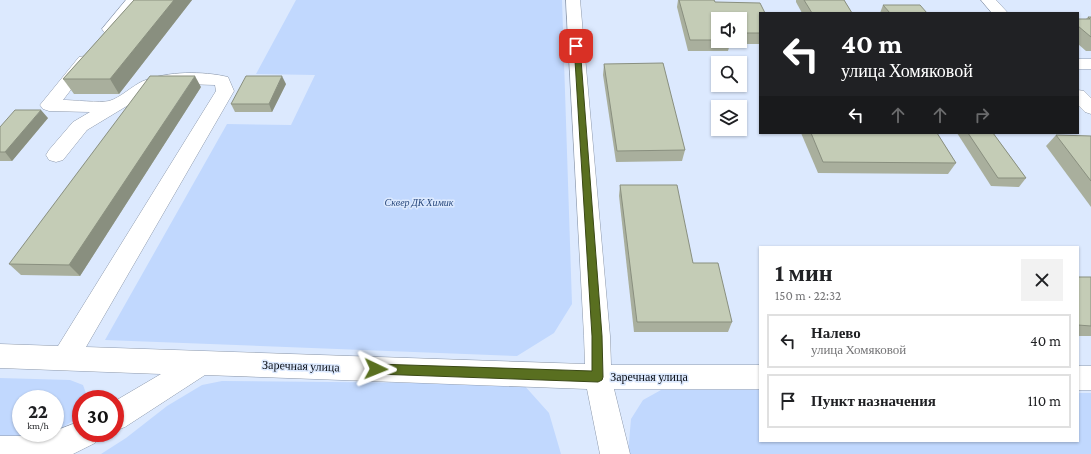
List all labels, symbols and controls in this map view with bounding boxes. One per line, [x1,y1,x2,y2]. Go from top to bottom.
map controls [711,12,747,136]
button: sound [711,12,747,48]
icon: left [775,28,827,80]
text: 40 m [841,28,902,59]
pin [559,29,593,63]
icon: arrive [565,35,587,57]
button: search [711,56,747,92]
text: улица Хомяковой [841,61,973,81]
button: layers [711,100,747,136]
icon: left [845,104,867,126]
icon: ahead [887,104,909,126]
icon: ahead [929,104,951,126]
icon: right [971,104,993,126]
park label: Сквер ДК Химик [384,197,454,208]
text: 1 мин [775,259,833,286]
button: close [1021,259,1063,301]
text: 150 m · 22:32 [775,288,841,303]
text: Налево [811,325,861,341]
icon: left [777,330,799,352]
text: 40 m [1030,333,1061,349]
text: улица Хомяковой [811,342,906,357]
position arrow [355,348,397,390]
street label: Заречная улица [262,358,341,374]
street label: Заречная улица [610,370,688,384]
speed limit sign: 30 [72,390,124,442]
icon: arrive [777,390,799,412]
text: Пункт назначения [811,393,936,409]
text: 110 m [1028,393,1061,409]
text: 22 [28,400,48,422]
text: km/h [27,420,49,431]

